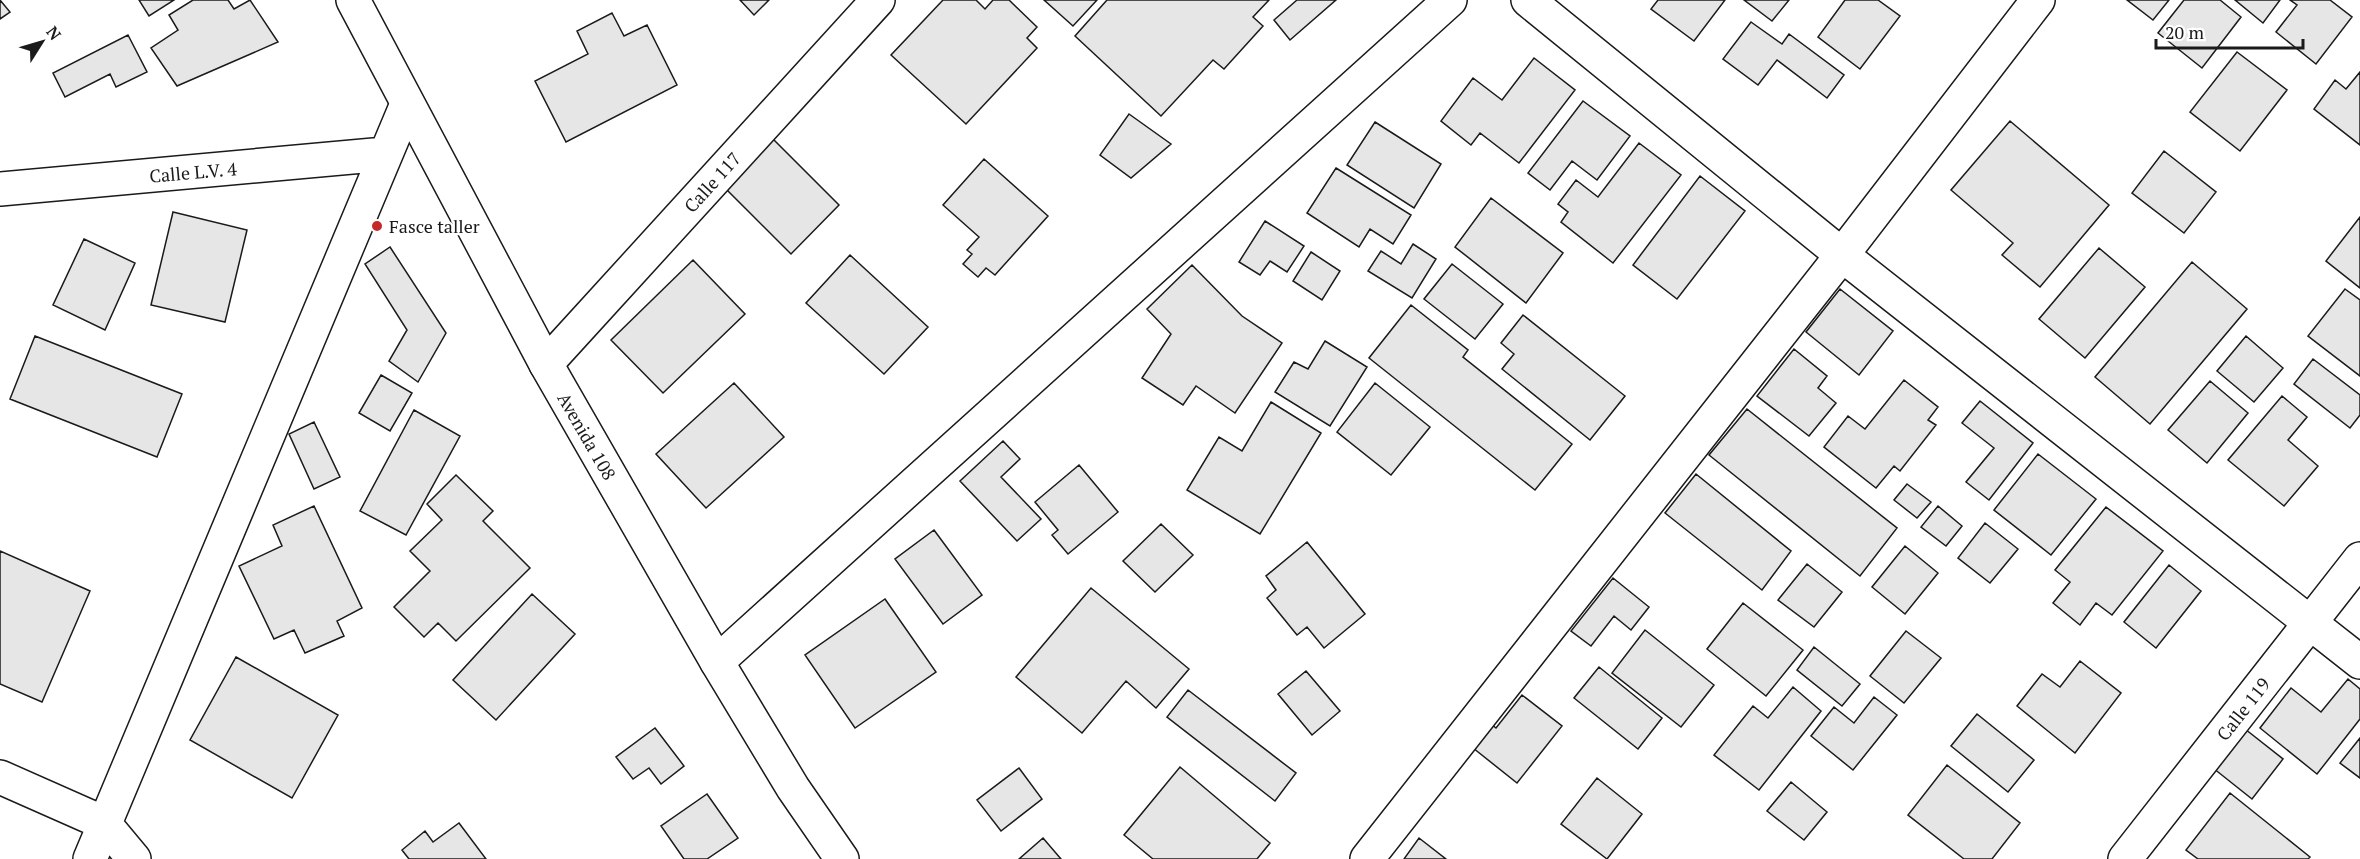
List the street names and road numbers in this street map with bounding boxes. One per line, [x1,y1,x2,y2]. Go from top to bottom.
street label: Calle 117 [678,147,746,217]
street label: Calle L.V. 4 [148,156,238,188]
street label: Avenida 108 [552,388,622,484]
street label: Calle 119 [2211,673,2275,745]

